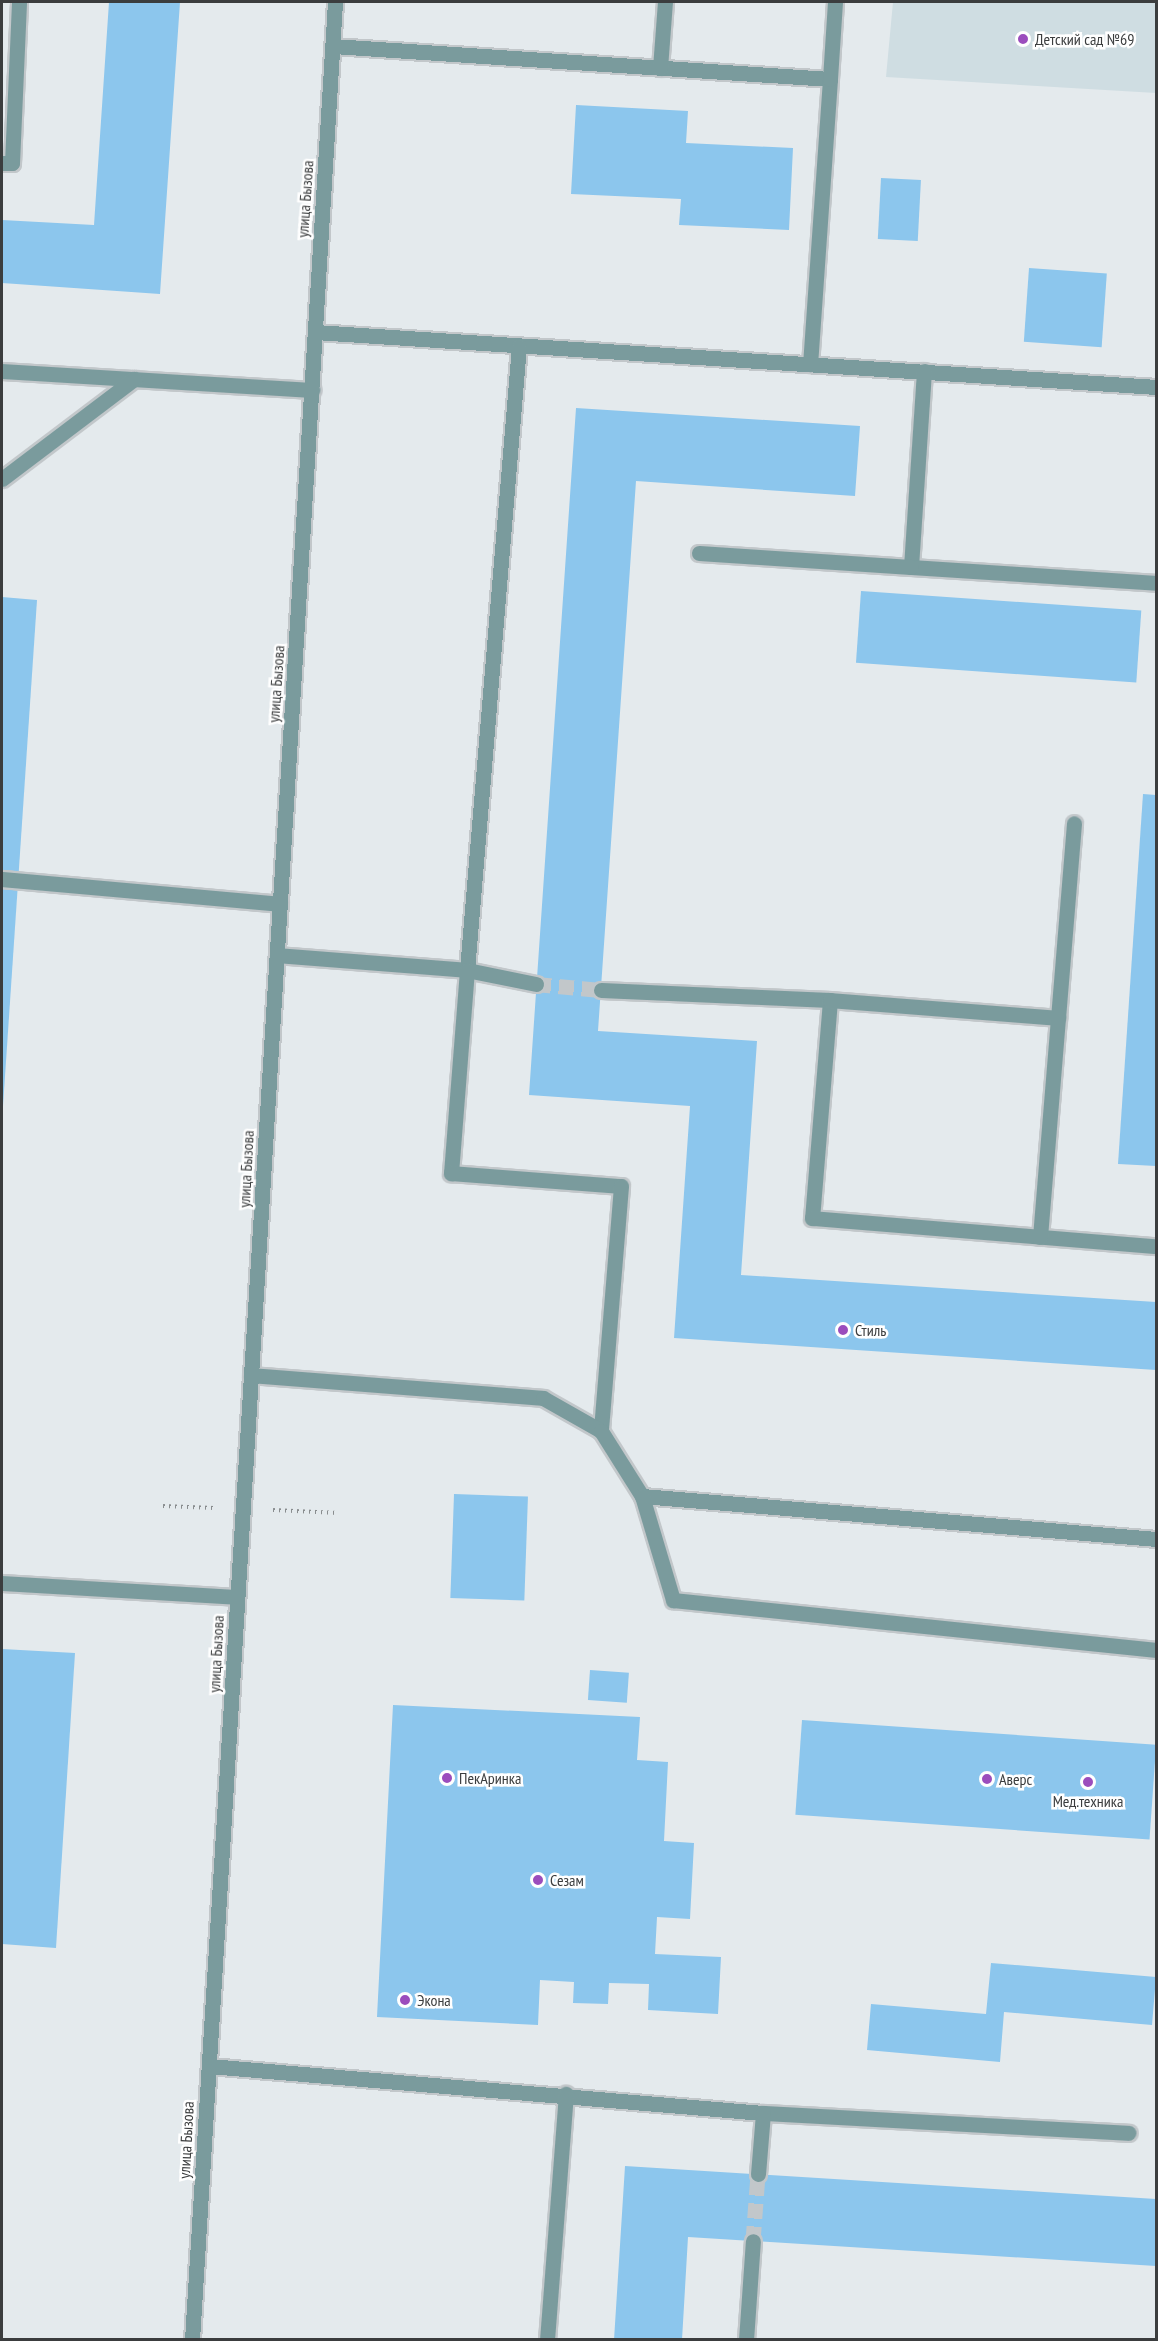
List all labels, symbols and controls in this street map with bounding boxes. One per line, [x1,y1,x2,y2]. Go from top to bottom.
place label: Детский сад №69 [1035,29,1134,49]
marker: Детский сад №69 [1016,32,1030,46]
street label: улица Бызова [293,160,317,238]
street label: улица Бызова [264,645,288,723]
street label: улица Бызова [234,1130,258,1208]
place label: Стиль [855,1320,886,1340]
marker: Стиль [836,1323,850,1337]
street label: улица Бызова [204,1615,228,1693]
place label: ПекАринка [459,1768,521,1788]
place label: Аверс [999,1769,1032,1789]
marker: ПекАринка [440,1771,454,1785]
marker: Аверс [980,1772,994,1786]
marker: Мед.техника [1081,1775,1095,1789]
place label: Мед.техника [1053,1791,1123,1811]
place label: Сезам [550,1870,584,1890]
marker: Сезам [531,1873,545,1887]
place label: Экона [417,1990,451,2010]
marker: Экона [398,1993,412,2007]
street label: улица Бызова [174,2101,198,2179]

